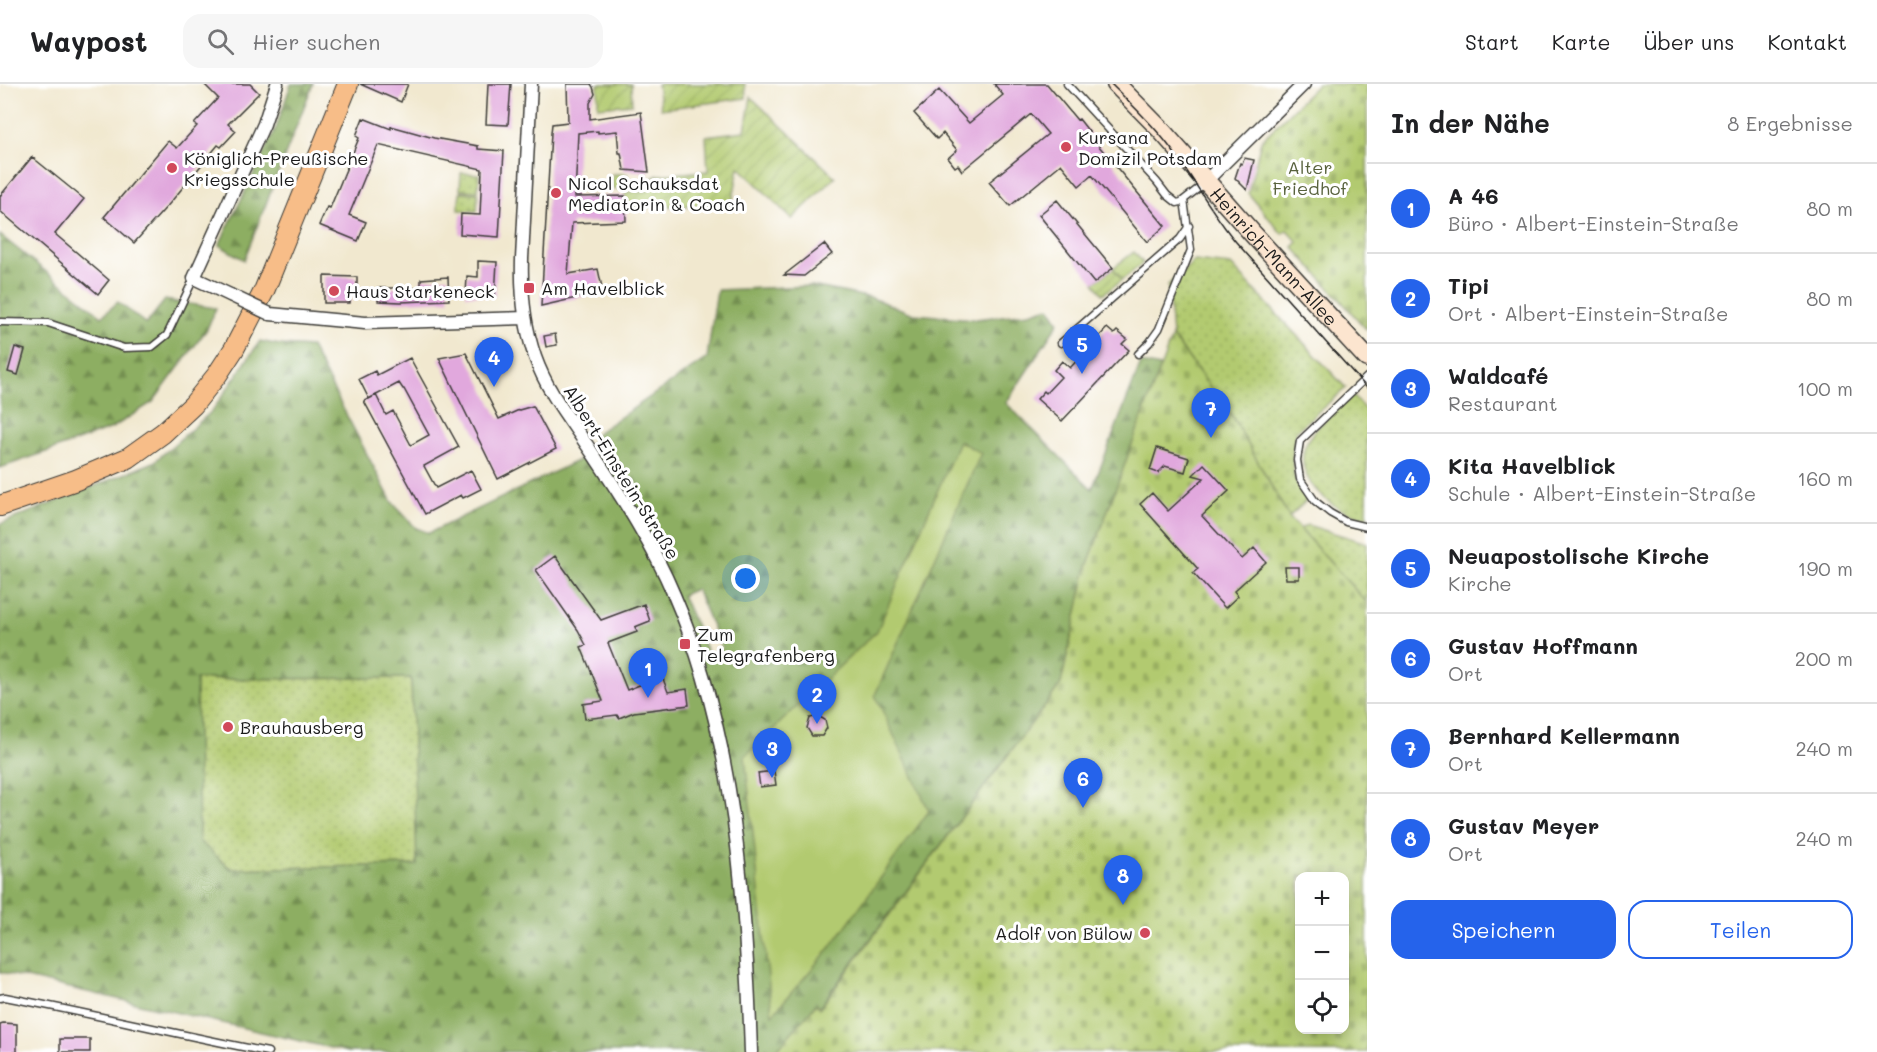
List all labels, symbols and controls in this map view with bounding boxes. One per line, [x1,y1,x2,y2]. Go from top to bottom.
search box [183,14,603,68]
text: Waypost [30,23,147,59]
icon: search [204,25,237,58]
text: Hier suchen [252,27,380,56]
text: Start [1465,28,1519,55]
text: Karte [1552,28,1610,55]
text: Über uns [1643,28,1734,55]
text: Kontakt [1767,28,1847,55]
text: In der Nähe [1391,106,1550,140]
text: 8 Ergebnisse [1727,110,1853,136]
place label: Kursana Domizil Potsdam [1078,125,1222,170]
marker: Kursana Domizil Potsdam [1059,140,1073,154]
place label: Königlich-Preußische Kriegsschule [184,146,368,191]
park label: Alter Friedhof [1273,155,1348,200]
marker: Königlich-Preußische Kriegsschule [165,161,179,175]
place label: Nicol Schauksdat Mediatorin & Coach [568,171,745,216]
text: A 46 [1448,181,1499,210]
street label: Heinrich-Mann-Allee [1205,182,1343,331]
marker: Nicol Schauksdat Mediatorin & Coach [549,186,563,200]
text: 1 [1406,195,1415,221]
text: 80 m [1806,195,1853,221]
text: Büro · Albert-Einstein-Straße [1448,210,1739,236]
text: Tipi [1448,271,1490,300]
place label: Am Havelblick [541,276,664,300]
place label: Haus Starkeneck [346,279,495,303]
marker: Am Havelblick [522,281,536,295]
marker: Haus Starkeneck [327,284,341,298]
text: 2 [1405,285,1416,311]
text: 80 m [1806,285,1853,311]
text: Ort · Albert-Einstein-Straße [1448,300,1728,326]
pin: 5 [1062,324,1102,374]
pin: 4 [474,338,514,387]
text: Waldcafé [1448,361,1548,390]
text: 3 [1405,375,1417,401]
text: 100 m [1797,375,1853,401]
street label: Albert-Einstein-Straße [558,380,686,564]
pin: 7 [1192,388,1230,438]
text: Restaurant [1448,390,1558,416]
text: Kita Havelblick [1448,451,1616,480]
text: 4 [1404,465,1417,491]
text: 160 m [1797,465,1853,491]
text: Schule · Albert-Einstein-Straße [1448,480,1756,506]
text: Neuapostolische Kirche [1448,541,1709,570]
text: 5 [1405,555,1416,581]
text: 190 m [1798,555,1853,581]
your location [731,564,760,593]
text: Kirche [1448,570,1512,596]
place label: Zum Telegrafenberg [697,622,835,667]
text: Gustav Hoffmann [1448,631,1638,660]
marker: Zum Telegrafenberg [678,637,692,651]
text: 6 [1404,645,1417,671]
text: 200 m [1795,645,1853,671]
pin: 1 [628,648,668,698]
text: Ort [1448,660,1483,686]
pin: 2 [798,674,836,724]
place label: Brauhausberg [240,715,363,739]
marker: Brauhausberg [221,720,235,734]
text: Bernhard Kellermann [1448,721,1680,750]
pin: 3 [752,728,792,778]
text: 7 [1405,735,1416,761]
text: 240 m [1795,735,1853,761]
text: Ort [1448,750,1483,776]
pin: 6 [1064,758,1102,808]
text: Gustav Meyer [1448,811,1599,840]
text: 8 [1404,825,1417,851]
text: 240 m [1795,825,1853,851]
text: Ort [1448,840,1483,866]
pin: 8 [1104,856,1142,905]
map controls [1295,872,1349,1034]
button: + [1295,872,1349,926]
button: Speichern [1391,900,1616,959]
button: Teilen [1628,900,1853,959]
place label: Adolf von Bülow [995,921,1133,945]
marker: Adolf von Bülow [1138,926,1152,940]
button: − [1295,926,1349,980]
button: locate [1295,980,1349,1034]

